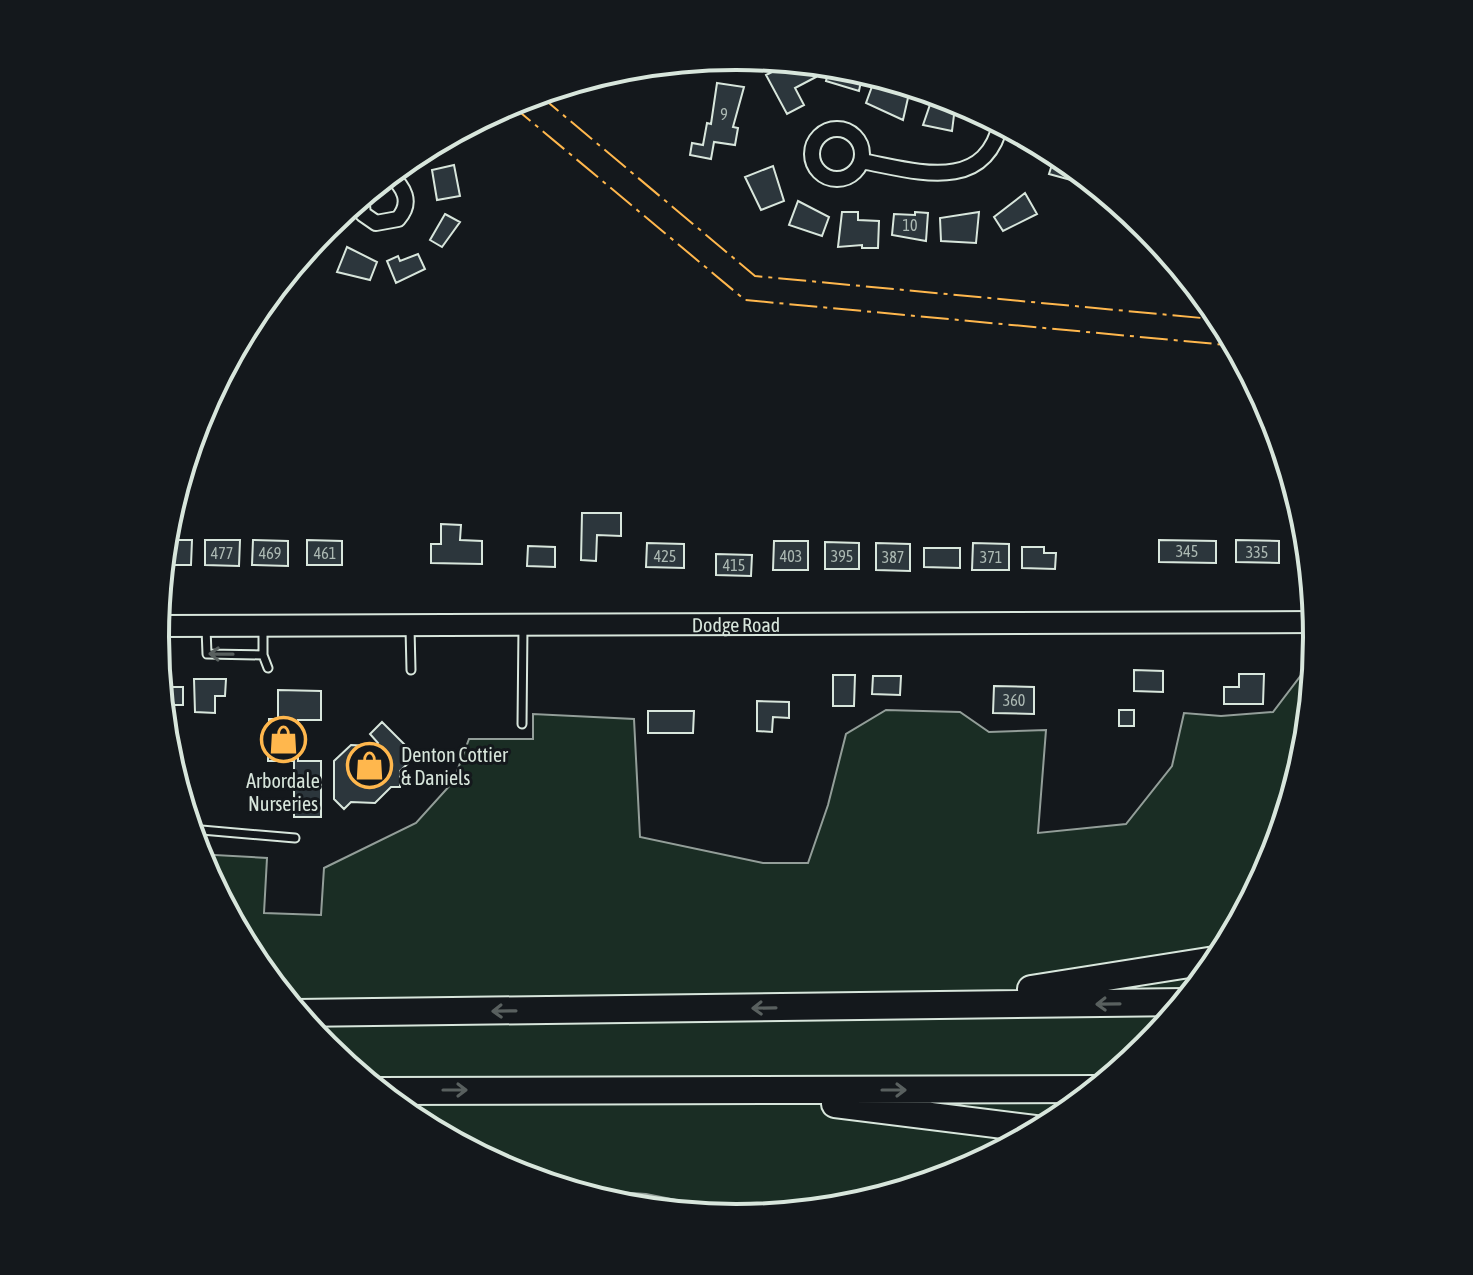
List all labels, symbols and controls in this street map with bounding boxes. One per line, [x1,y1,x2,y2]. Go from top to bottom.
house number: 9 [720,105,728,123]
house number: 10 [902,216,918,234]
house number: 345 [1176,542,1198,560]
house number: 335 [1246,543,1268,561]
house number: 477 [211,544,233,562]
house number: 469 [259,544,281,562]
house number: 461 [314,544,336,562]
house number: 425 [654,547,676,565]
house number: 403 [780,547,802,565]
house number: 395 [831,547,853,565]
house number: 387 [882,548,904,566]
house number: 371 [980,548,1002,566]
house number: 415 [723,556,745,574]
street label: Dodge Road [692,612,780,636]
one-way arrow [208,646,235,662]
house number: 360 [1003,691,1025,709]
shop icon: Arbordale Nurseries [259,716,307,764]
shop icon: Denton Cottier & Daniels [346,742,394,790]
place label: Denton Cottier & Daniels [401,743,509,789]
place label: Arbordale Nurseries [246,769,320,815]
one-way arrow [1095,996,1122,1012]
one-way arrow [751,1000,778,1016]
one-way arrow [491,1003,518,1019]
one-way arrow [441,1082,468,1098]
one-way arrow [880,1082,907,1098]

